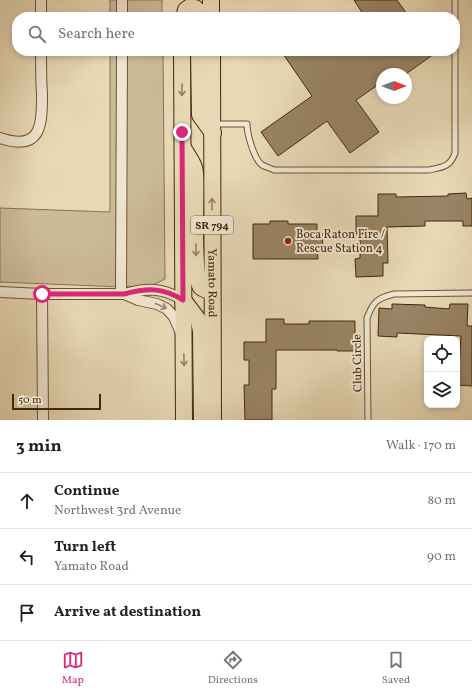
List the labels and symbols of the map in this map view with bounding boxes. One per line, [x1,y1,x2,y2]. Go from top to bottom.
north arrow [376,68,412,104]
one-way arrow [178,83,186,96]
route end [173,123,191,141]
one-way arrow [208,198,216,211]
road number: SR 794 [191,216,233,234]
place label: Boca Raton Fire / Rescue Station 4 [296,227,386,257]
marker: Boca Raton Fire / Rescue Station 4 [283,236,293,246]
one-way arrow [192,243,200,256]
street label: Yamato Road [204,248,220,318]
route start [33,285,51,303]
one-way arrow [154,303,166,310]
street label: Club Circle [349,334,367,392]
one-way arrow [180,353,188,366]
scale bar [12,392,101,411]

